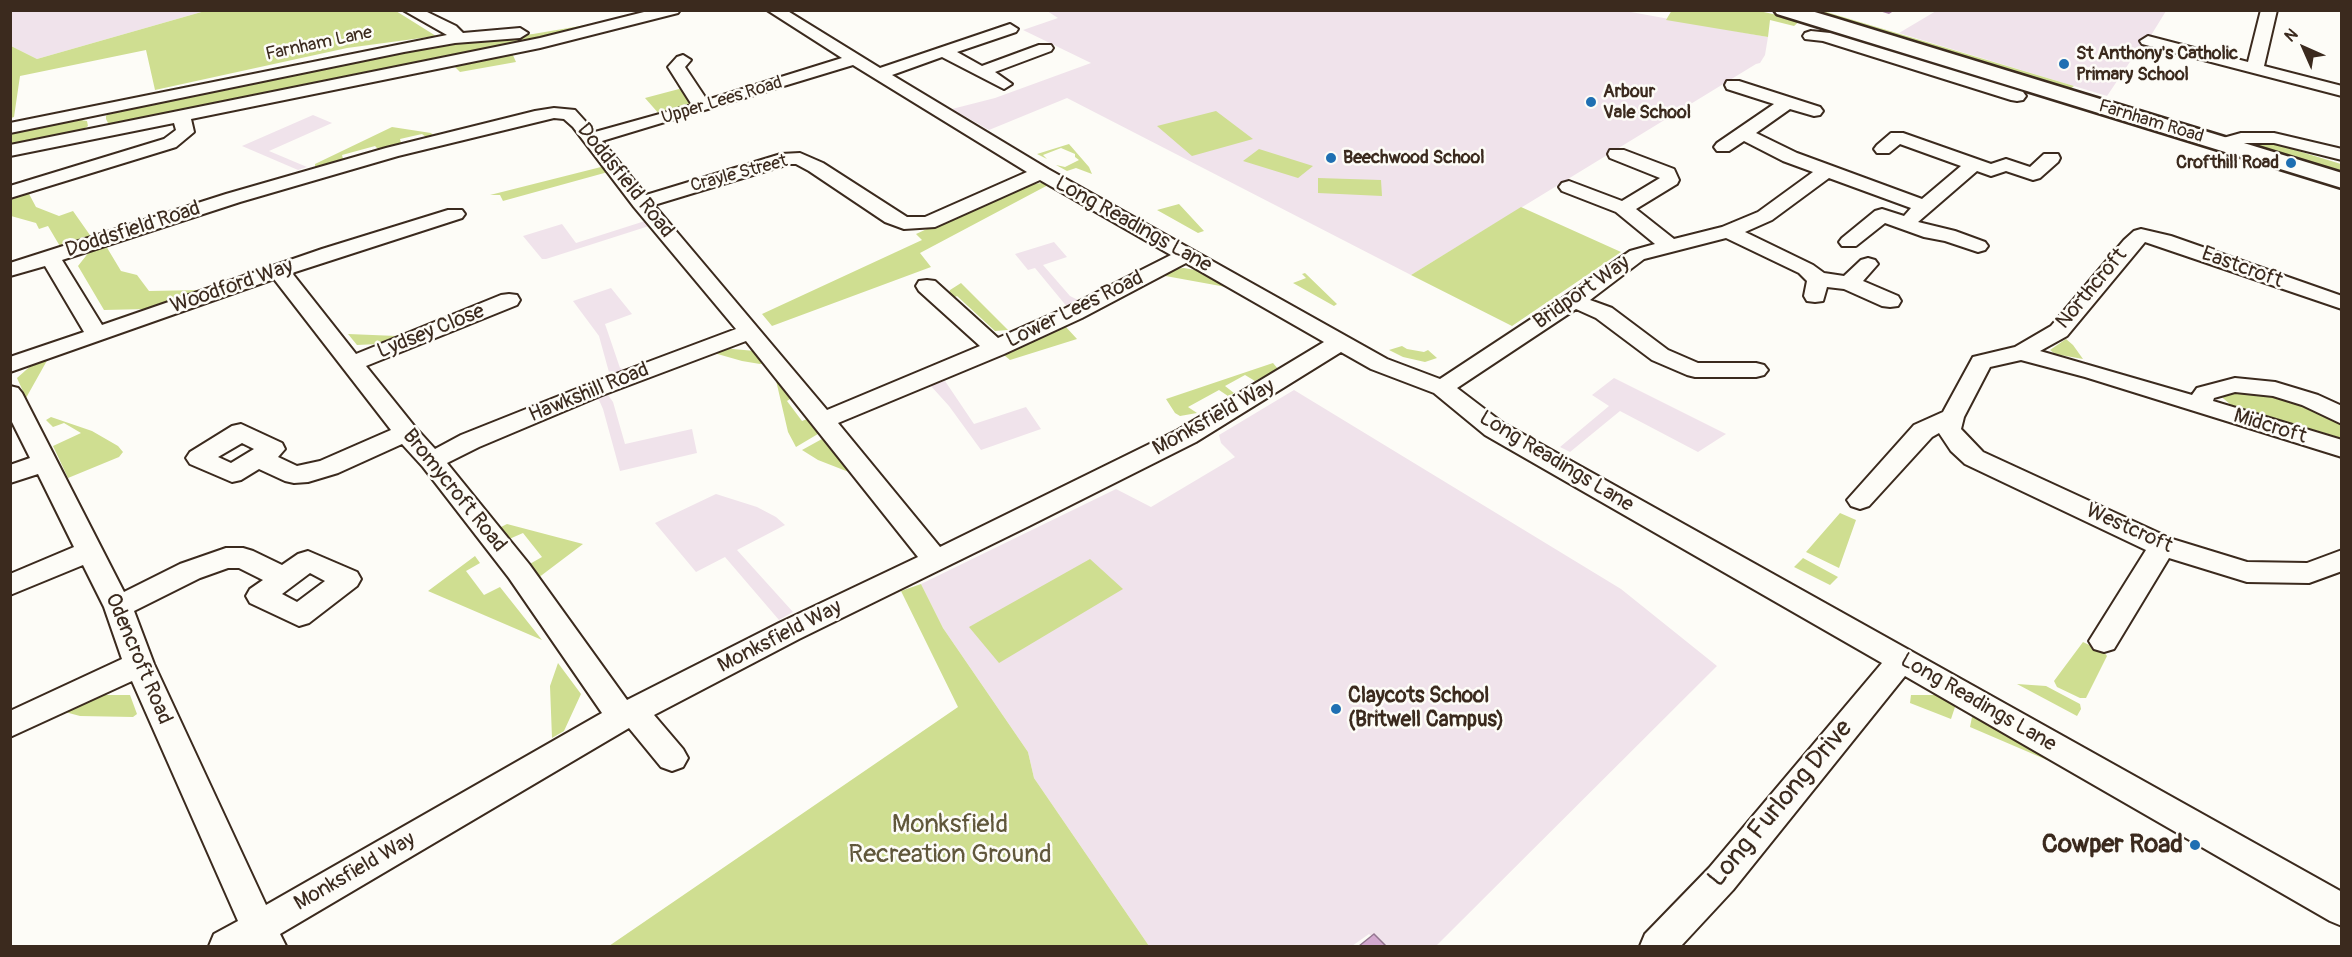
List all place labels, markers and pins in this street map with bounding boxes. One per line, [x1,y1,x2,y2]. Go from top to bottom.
place label: St Anthony's Catholic Primary School [2076,43,2238,86]
marker: St Anthony's Catholic Primary School [2057,57,2071,71]
place label: Arbour Vale School [1603,81,1691,124]
marker: Arbour Vale School [1584,95,1598,109]
place label: Beechwood School [1343,147,1484,169]
marker: Beechwood School [1324,151,1338,165]
place label: Crofthill Road [2176,152,2279,174]
marker: Crofthill Road [2284,156,2298,170]
place label: Claycots School (Britwell Campus) [1348,684,1504,734]
marker: Claycots School (Britwell Campus) [1329,702,1343,716]
place label: Cowper Road [2042,829,2183,861]
marker: Cowper Road [2188,838,2202,852]

